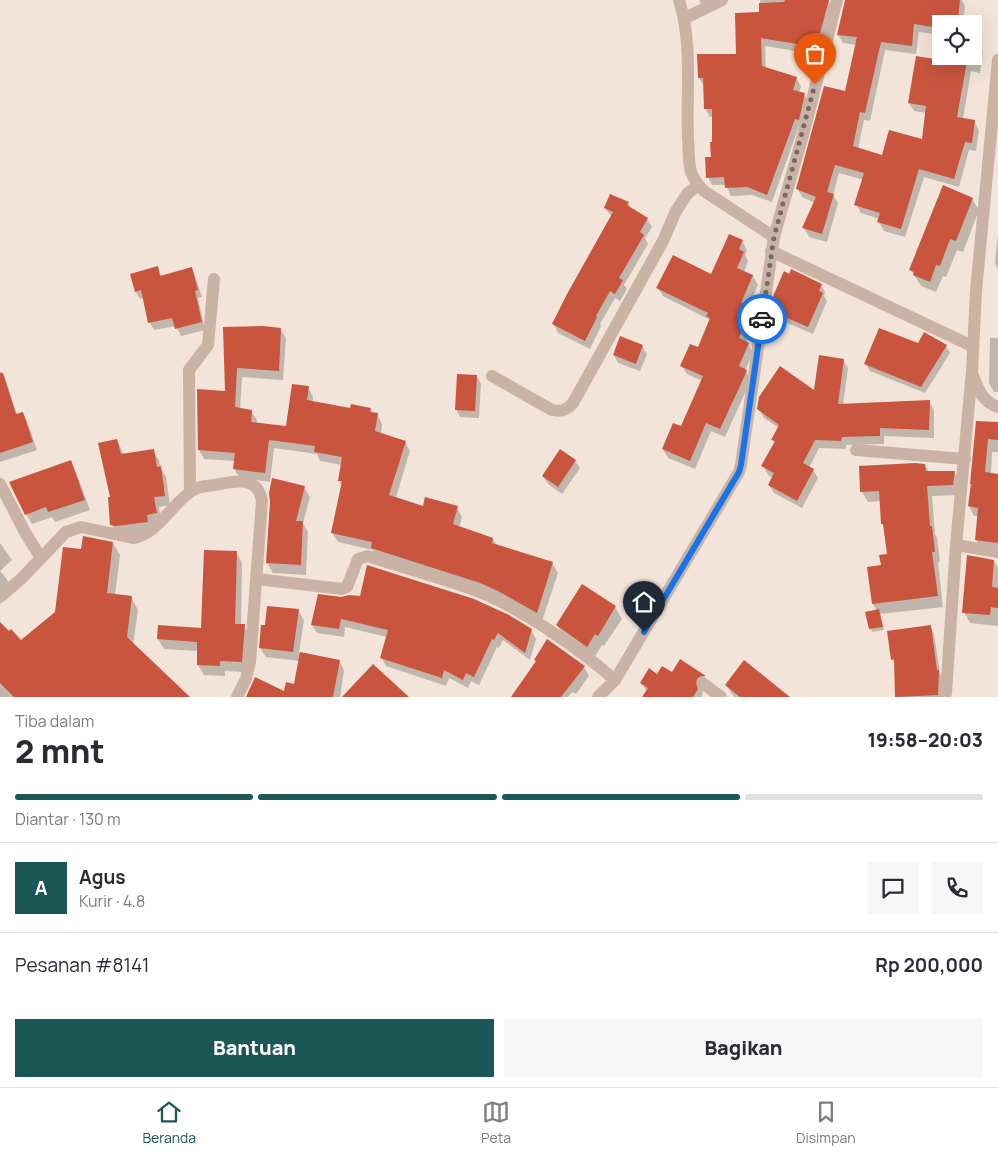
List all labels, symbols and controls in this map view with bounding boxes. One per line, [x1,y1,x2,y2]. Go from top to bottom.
map controls [932,15,982,65]
button: locate [932,15,982,65]
pin [794,33,836,84]
icon: bag [801,40,829,68]
courier [737,294,787,344]
icon: car [748,305,776,333]
pin [623,581,665,632]
icon: home [630,588,658,616]
text: Tiba dalam [15,710,94,732]
text: 19:58–20:03 [867,727,983,753]
text: 2 mnt [15,729,105,773]
text: Diantar · 130 m [15,808,121,830]
button: chat [867,862,919,914]
button: phone [931,862,983,914]
text: Agus [79,864,126,890]
text: A [35,875,47,901]
text: Kurir · 4.8 [79,890,145,912]
text: Pesanan #8141 [15,952,150,978]
text: Rp 200,000 [875,952,983,978]
button: Bantuan [15,1019,494,1077]
button: Bagikan [504,1019,983,1077]
tab: Beranda [142,1098,196,1147]
tab: Peta [481,1098,511,1147]
tab: Disimpan [796,1098,856,1147]

